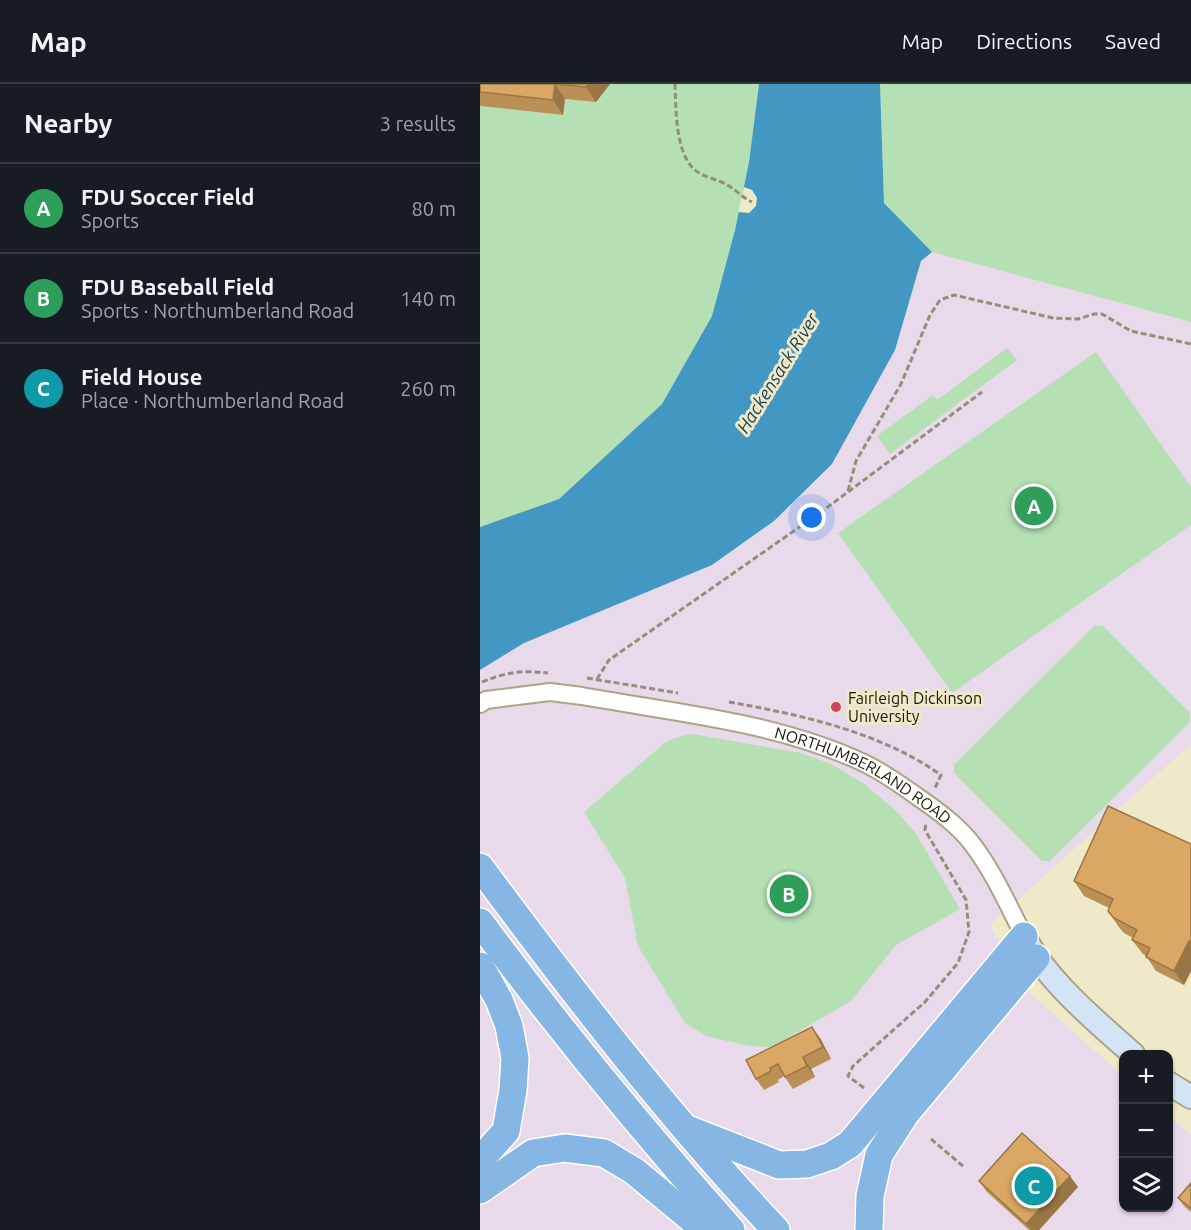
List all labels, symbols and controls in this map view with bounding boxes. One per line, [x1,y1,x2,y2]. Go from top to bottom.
text: Map [30,26,87,57]
text: Map [902,29,943,53]
text: Directions [976,29,1072,53]
text: Saved [1105,29,1161,53]
text: Nearby [24,109,112,138]
text: 3 results [380,112,456,135]
text: FDU Soccer Field [81,184,254,209]
text: A [36,197,51,220]
text: 80 m [412,197,456,220]
text: Sports [81,209,139,232]
text: FDU Baseball Field [81,274,274,299]
text: B [37,287,50,310]
text: 140 m [400,287,456,310]
text: Sports · Northumberland Road [81,299,354,322]
water label: Hackensack River [732,308,823,436]
text: Field House [81,364,202,389]
text: C [37,377,50,400]
text: 260 m [400,377,456,400]
text: Place · Northumberland Road [81,389,344,412]
pin: A [1014,484,1054,528]
your location [797,503,826,532]
place label: Fairleigh Dickinson University [848,689,982,725]
marker: Fairleigh Dickinson University [829,700,843,714]
street label: NORTHUMBERLAND ROAD [773,723,955,827]
pin: B [770,872,808,916]
map controls [1119,1050,1173,1212]
button: + [1119,1050,1173,1104]
button: − [1119,1104,1173,1158]
button: layers [1119,1158,1173,1212]
pin: C [1014,1164,1054,1208]

